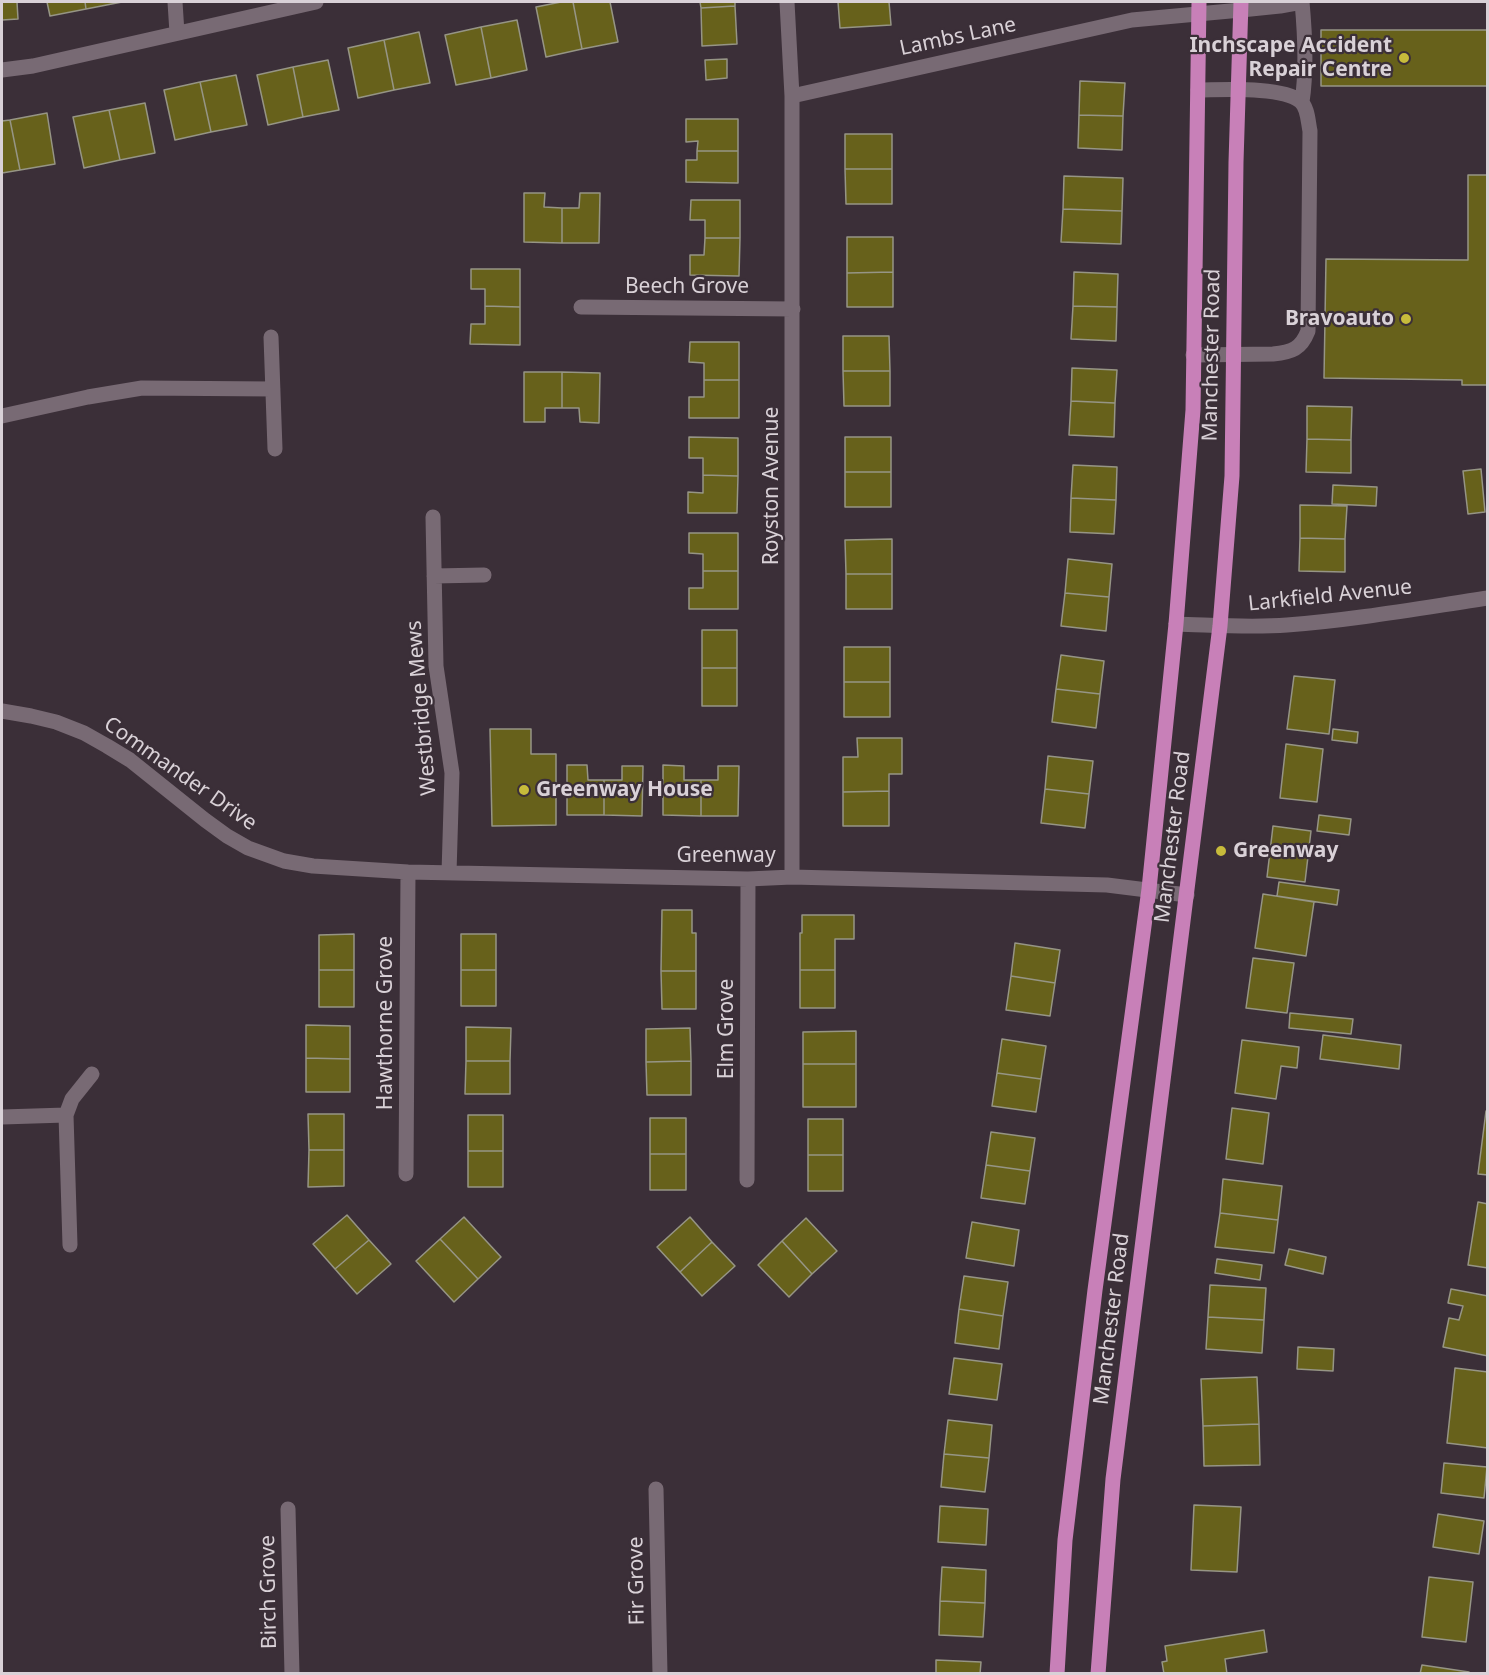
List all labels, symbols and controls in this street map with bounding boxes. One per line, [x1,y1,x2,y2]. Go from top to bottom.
street label: Lambs Lane [897,12,1019,62]
place label: Inchscape Accident Repair Centre [1189,33,1392,83]
marker: Inchscape Accident Repair Centre [1397,51,1411,65]
street label: Manchester Road [1198,268,1226,442]
street label: Beech Grove [625,274,749,300]
place label: Bravoauto [1285,306,1394,332]
marker: Bravoauto [1399,312,1413,326]
street label: Royston Avenue [759,407,785,565]
street label: Larkfield Avenue [1247,575,1413,617]
street label: Westbridge Mews [402,619,442,797]
street label: Commander Drive [99,712,261,836]
street label: Manchester Road [1150,750,1196,924]
place label: Greenway House [536,777,713,803]
marker: Greenway House [517,783,531,797]
place label: Greenway [1233,838,1338,864]
street label: Greenway [676,843,776,869]
marker: Greenway [1214,844,1228,858]
street label: Hawthorne Grove [373,936,399,1110]
street label: Elm Grove [714,979,740,1079]
street label: Manchester Road [1089,1232,1135,1406]
street label: Birch Grove [255,1535,283,1649]
street label: Fir Grove [624,1536,650,1626]

